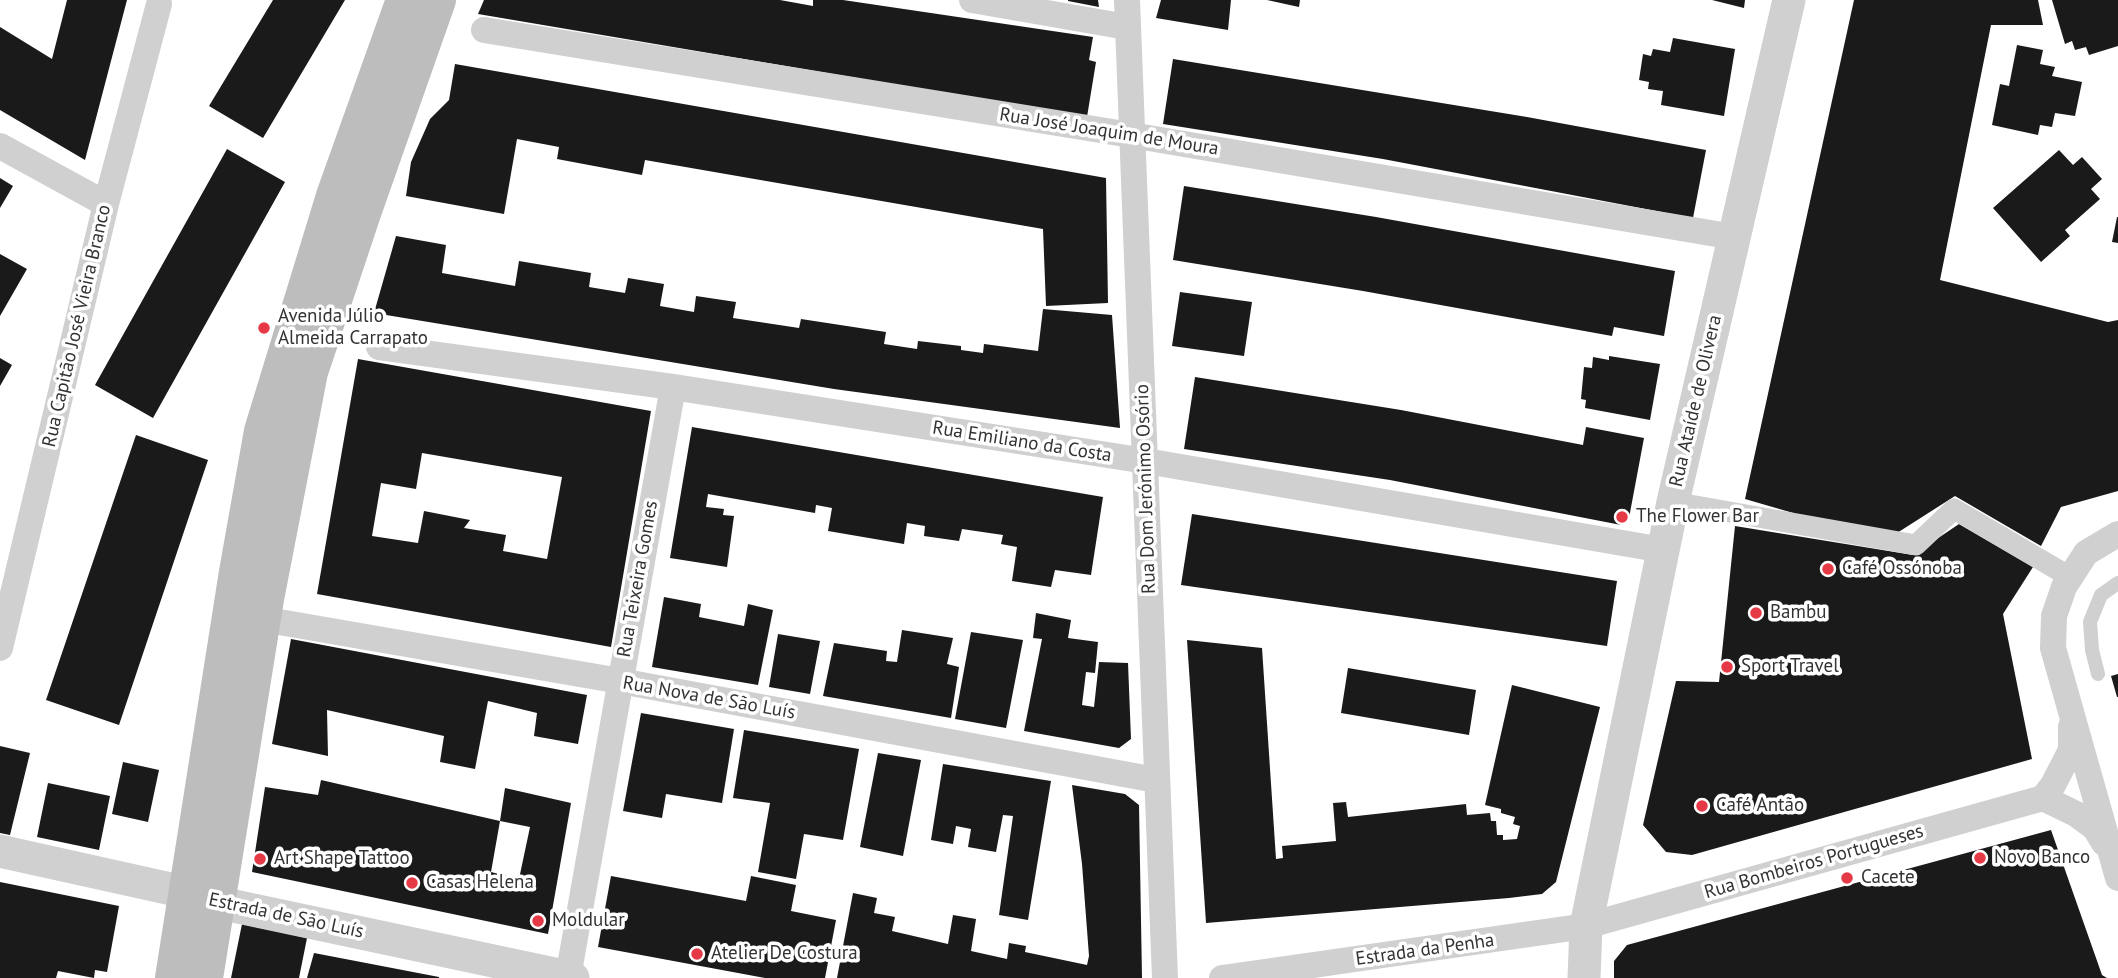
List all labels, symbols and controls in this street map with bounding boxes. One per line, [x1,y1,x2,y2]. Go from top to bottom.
street label: Rua José Joaquim de Moura [998,103,1220,161]
street label: Rua Capitão José Vieira Branco [38,203,116,449]
place label: Avenida Júlio Almeida Carrapato [278,306,428,350]
street label: Rua Ataíde de Olivera [1665,313,1727,489]
marker: Avenida Júlio Almeida Carrapato [256,320,272,336]
street label: Rua Dom Jerónimo Osório [1131,384,1161,594]
street label: Rua Emiliano da Costa [931,417,1113,467]
street label: Rua Teixeira Gomes [613,499,663,659]
place label: The Flower Bar [1636,506,1759,528]
marker: The Flower Bar [1614,509,1630,525]
place label: Café Ossónoba [1842,558,1962,580]
marker: Café Ossónoba [1820,561,1836,577]
place label: Bambu [1770,602,1826,624]
marker: Bambu [1748,605,1764,621]
place label: Sport Travel [1741,656,1839,678]
marker: Sport Travel [1719,659,1735,675]
street label: Rua Nova de São Luís [621,672,797,724]
place label: Café Antão [1716,795,1804,817]
marker: Café Antão [1694,798,1710,814]
street label: Rua Bombeiros Portugueses [1702,820,1926,904]
place label: Novo Banco [1994,847,2090,869]
place label: Art Shape Tattoo [274,848,410,870]
marker: Novo Banco [1972,850,1988,866]
marker: Art Shape Tattoo [252,851,268,867]
place label: Cacete [1861,867,1915,889]
marker: Cacete [1839,870,1855,886]
place label: Casas Helena [426,872,534,894]
marker: Casas Helena [404,875,420,891]
street label: Estrada de São Luís [206,888,366,944]
place label: Moldular [552,910,625,932]
marker: Moldular [530,913,546,929]
street label: Estrada da Penha [1354,929,1496,971]
place label: Atelier De Costura [711,943,858,965]
marker: Atelier De Costura [689,946,705,962]

